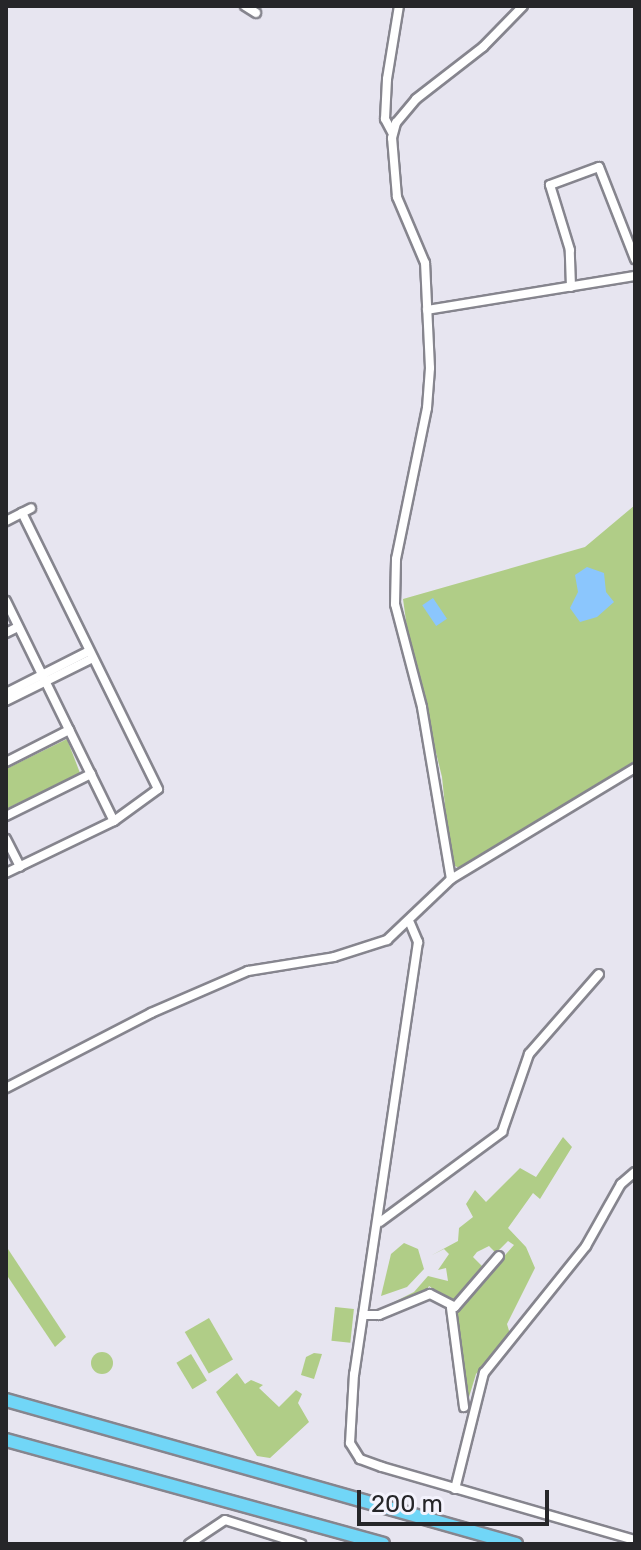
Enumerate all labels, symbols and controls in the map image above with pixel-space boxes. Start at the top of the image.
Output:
scale bar [361,1474,553,1524]
text: 200 m [371,1490,443,1518]

